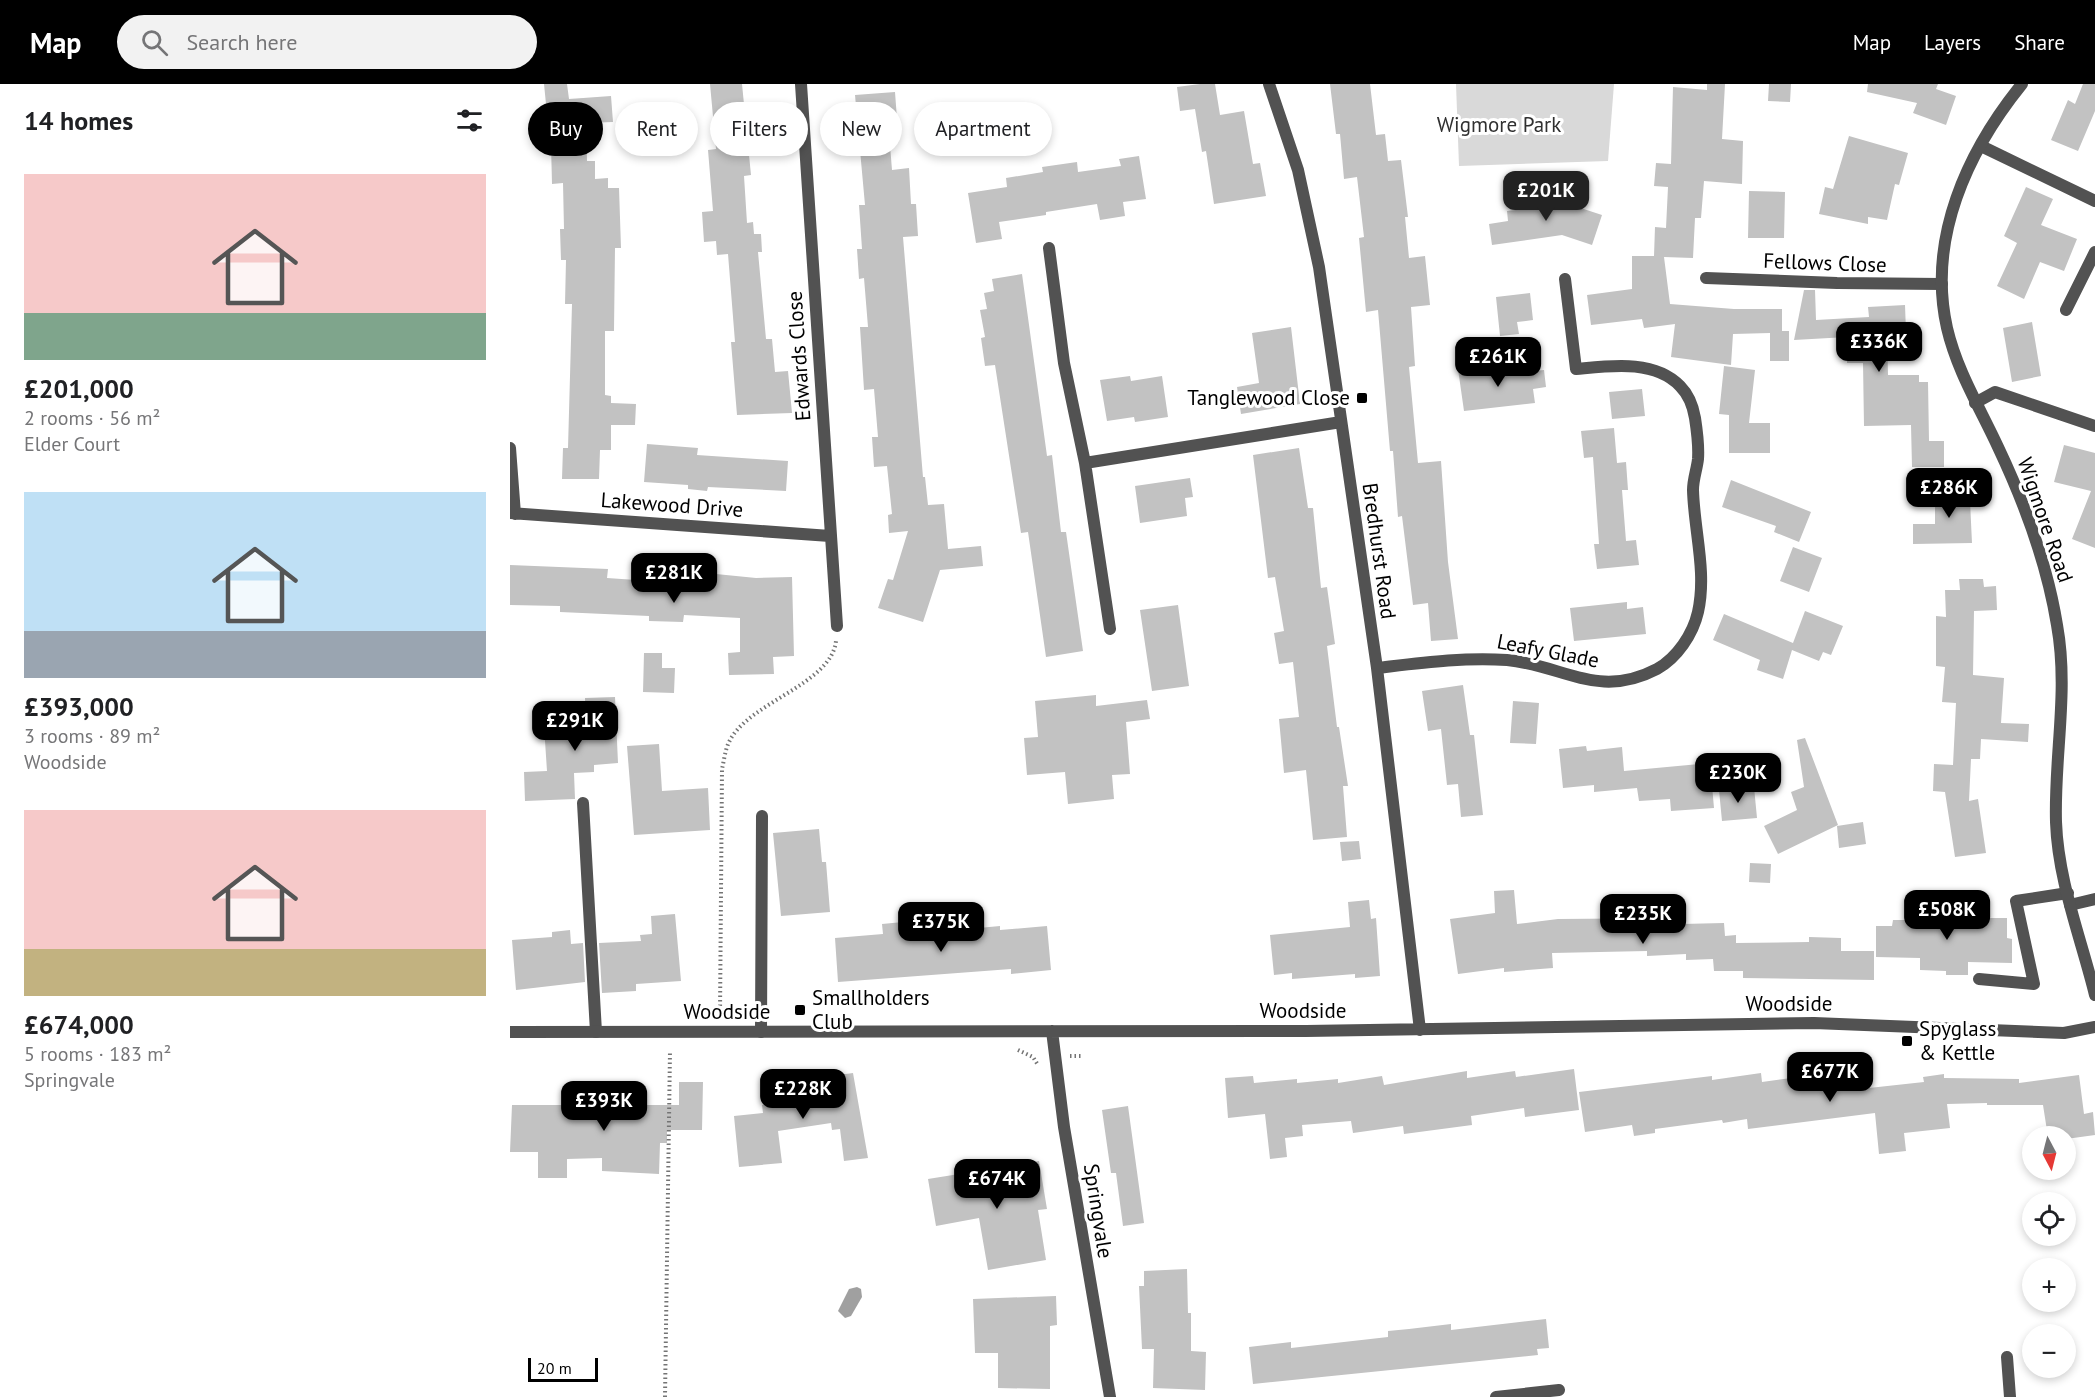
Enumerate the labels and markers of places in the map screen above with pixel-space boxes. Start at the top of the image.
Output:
pin: £201K [1504,171,1588,222]
pin: £336K [1837,322,1921,373]
pin: £261K [1456,337,1540,388]
place label: Tanglewood Close [1187,384,1350,411]
marker: Tanglewood Close [1355,391,1369,405]
pin: £286K [1907,468,1991,519]
pin: £281K [632,553,716,604]
pin: £291K [533,701,617,752]
pin: £230K [1696,753,1780,804]
pin: £508K [1905,890,1989,941]
pin: £235K [1601,894,1685,945]
pin: £375K [899,902,983,953]
place label: Smallholders Club [812,984,930,1035]
marker: Smallholders Club [793,1003,807,1017]
place label: Spyglass & Kettle [1919,1015,1996,1066]
marker: Spyglass & Kettle [1900,1034,1914,1048]
pin: £677K [1788,1052,1872,1103]
pin: £228K [761,1069,845,1120]
pin: £393K [562,1081,646,1132]
pin: £674K [955,1159,1039,1210]

